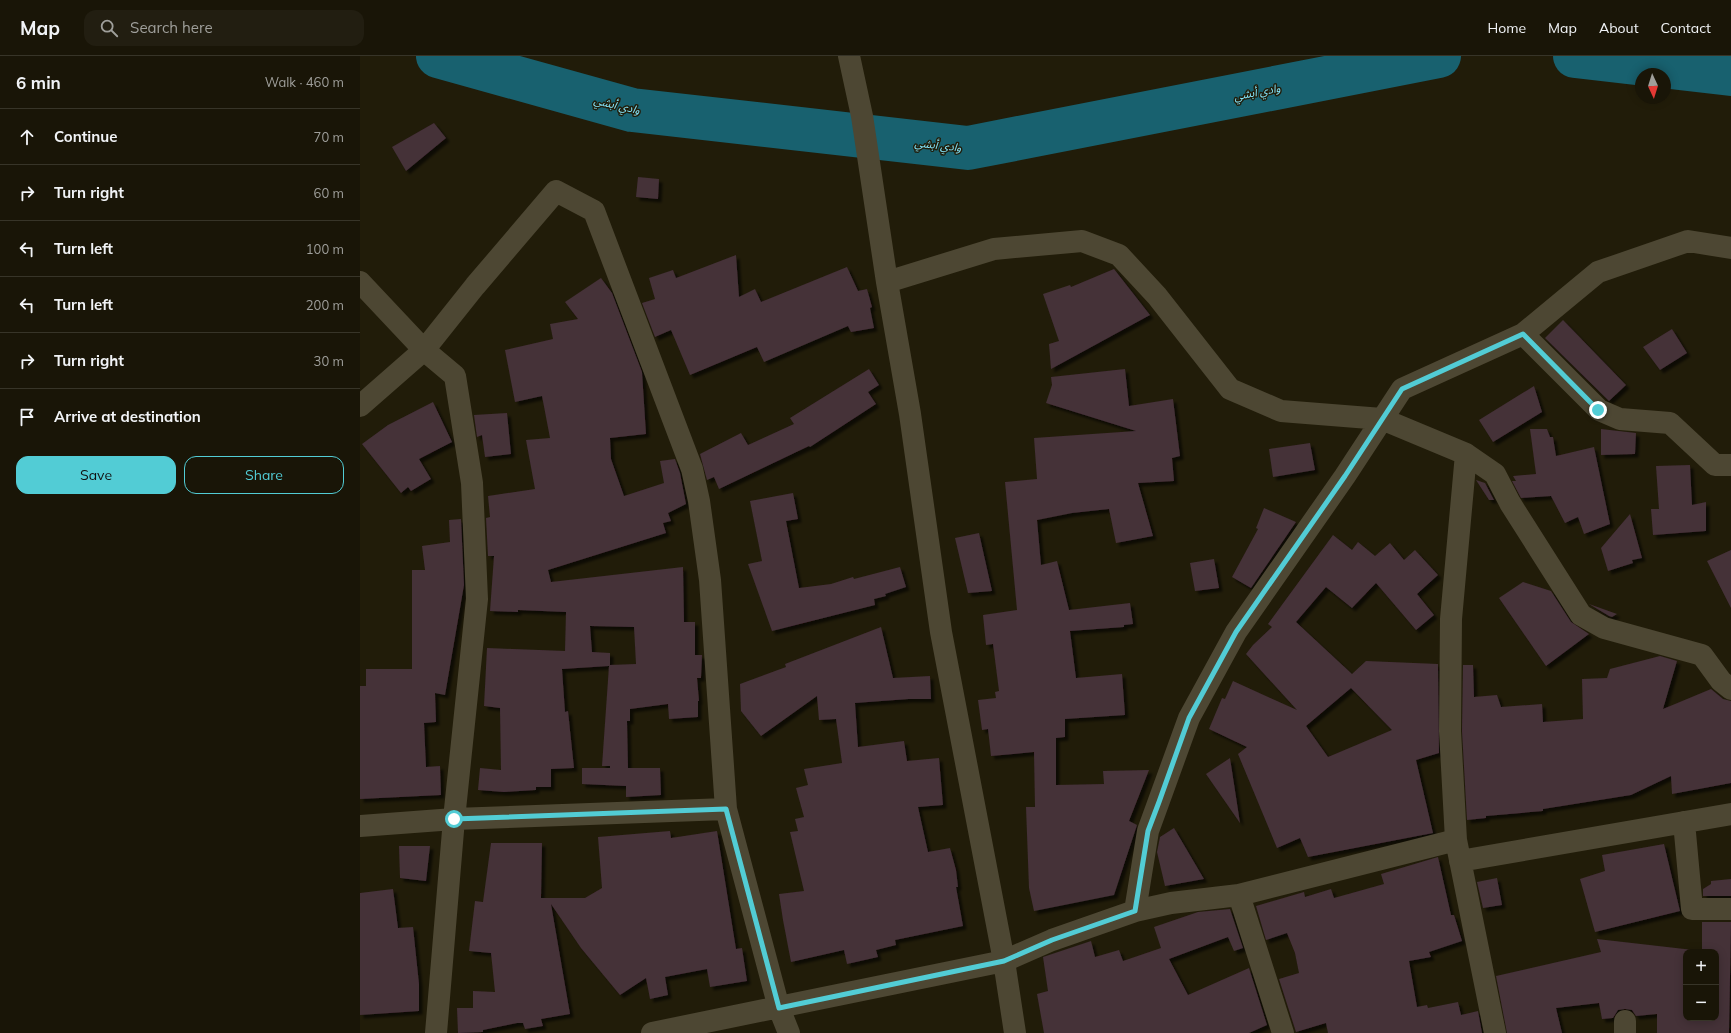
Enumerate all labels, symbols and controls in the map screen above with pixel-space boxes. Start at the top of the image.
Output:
search box [84,10,364,46]
text: Map [20,16,60,40]
icon: search [98,17,120,39]
text: Search here [130,18,213,37]
text: Home [1487,19,1526,37]
text: Map [1548,19,1577,37]
text: About [1599,19,1639,37]
text: Contact [1661,19,1711,37]
north arrow [1635,68,1671,104]
text: 6 min [16,72,61,93]
text: Walk · 460 m [265,74,344,90]
water label: وادي أبشي [1233,81,1282,106]
water label: وادي أبشي [592,93,642,120]
icon: ahead [16,126,38,148]
text: Continue [54,127,117,146]
text: 70 m [314,129,344,145]
water label: وادي أبشي [914,136,962,157]
icon: right [16,182,38,204]
text: Turn right [54,183,124,202]
text: 60 m [314,185,344,201]
icon: left [16,238,38,260]
text: Turn left [54,239,113,258]
text: 100 m [306,241,344,257]
icon: left [16,294,38,316]
text: Turn left [54,295,113,314]
text: 200 m [306,297,344,313]
icon: right [16,350,38,372]
text: Turn right [54,351,124,370]
text: 30 m [314,353,344,369]
route end [1589,401,1607,419]
icon: arrive [16,406,38,428]
text: Arrive at destination [54,407,201,426]
button: Save [16,456,176,494]
button: Share [184,456,344,494]
route start [445,810,463,828]
map controls [1683,949,1719,1021]
button: + [1683,949,1719,985]
button: − [1683,985,1719,1021]

